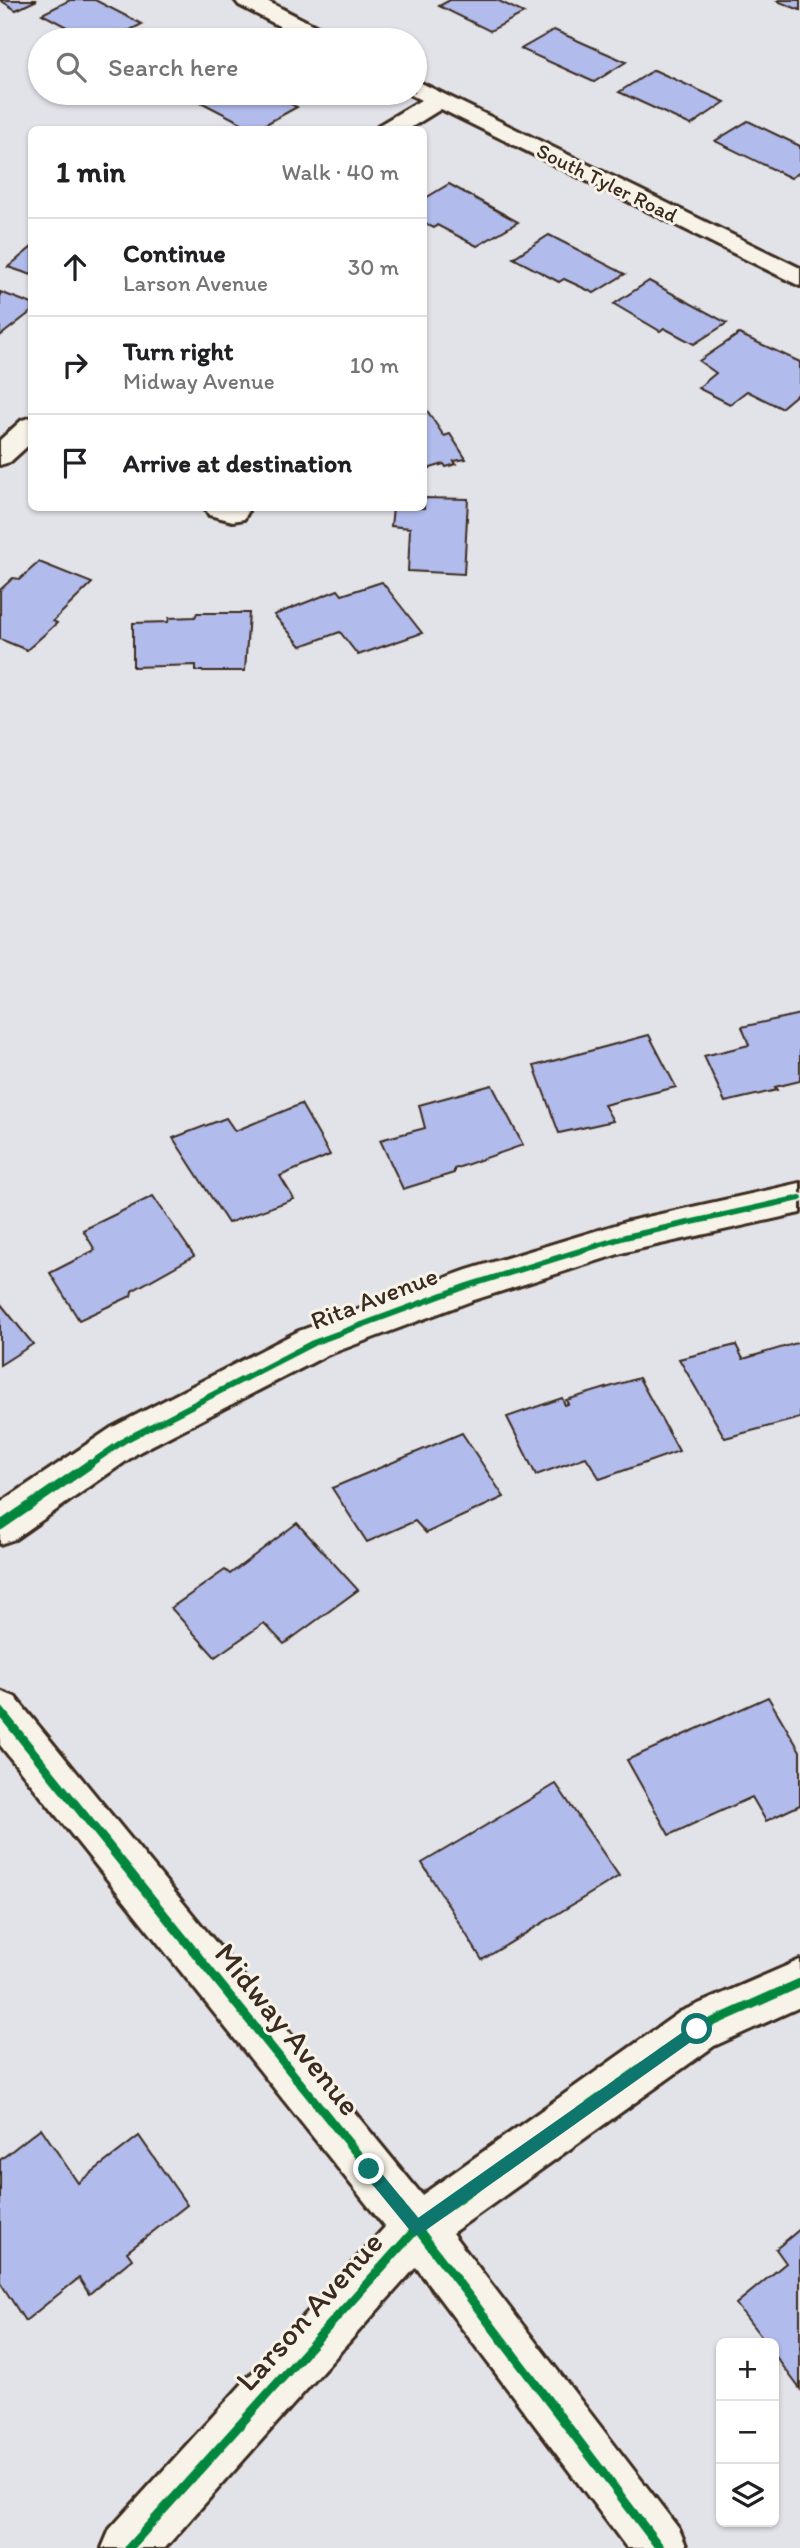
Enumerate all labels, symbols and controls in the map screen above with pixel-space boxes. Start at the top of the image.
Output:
search box [28,28,427,105]
icon: search [52,48,90,86]
text: Search here [108,51,238,83]
street label: South Tyler Road [533,138,682,228]
text: 1 min [56,153,126,190]
text: Walk · 40 m [282,158,399,186]
text: Continue [123,237,226,269]
icon: ahead [56,248,94,286]
text: 30 m [348,253,399,281]
text: Larson Avenue [123,269,268,297]
text: Turn right [123,335,234,367]
icon: right [56,346,94,384]
text: 10 m [350,351,399,379]
text: Midway Avenue [123,367,275,395]
icon: arrive [56,444,94,482]
text: Arrive at destination [123,447,352,479]
street label: Rita Avenue [306,1259,442,1337]
street label: Midway Avenue [207,1935,369,2123]
route start [681,2013,712,2044]
route end [353,2153,384,2184]
street label: Larson Avenue [227,2223,391,2399]
map controls [716,2338,779,2527]
button: + [716,2338,779,2401]
button: − [716,2401,779,2464]
button: layers [716,2464,779,2527]

